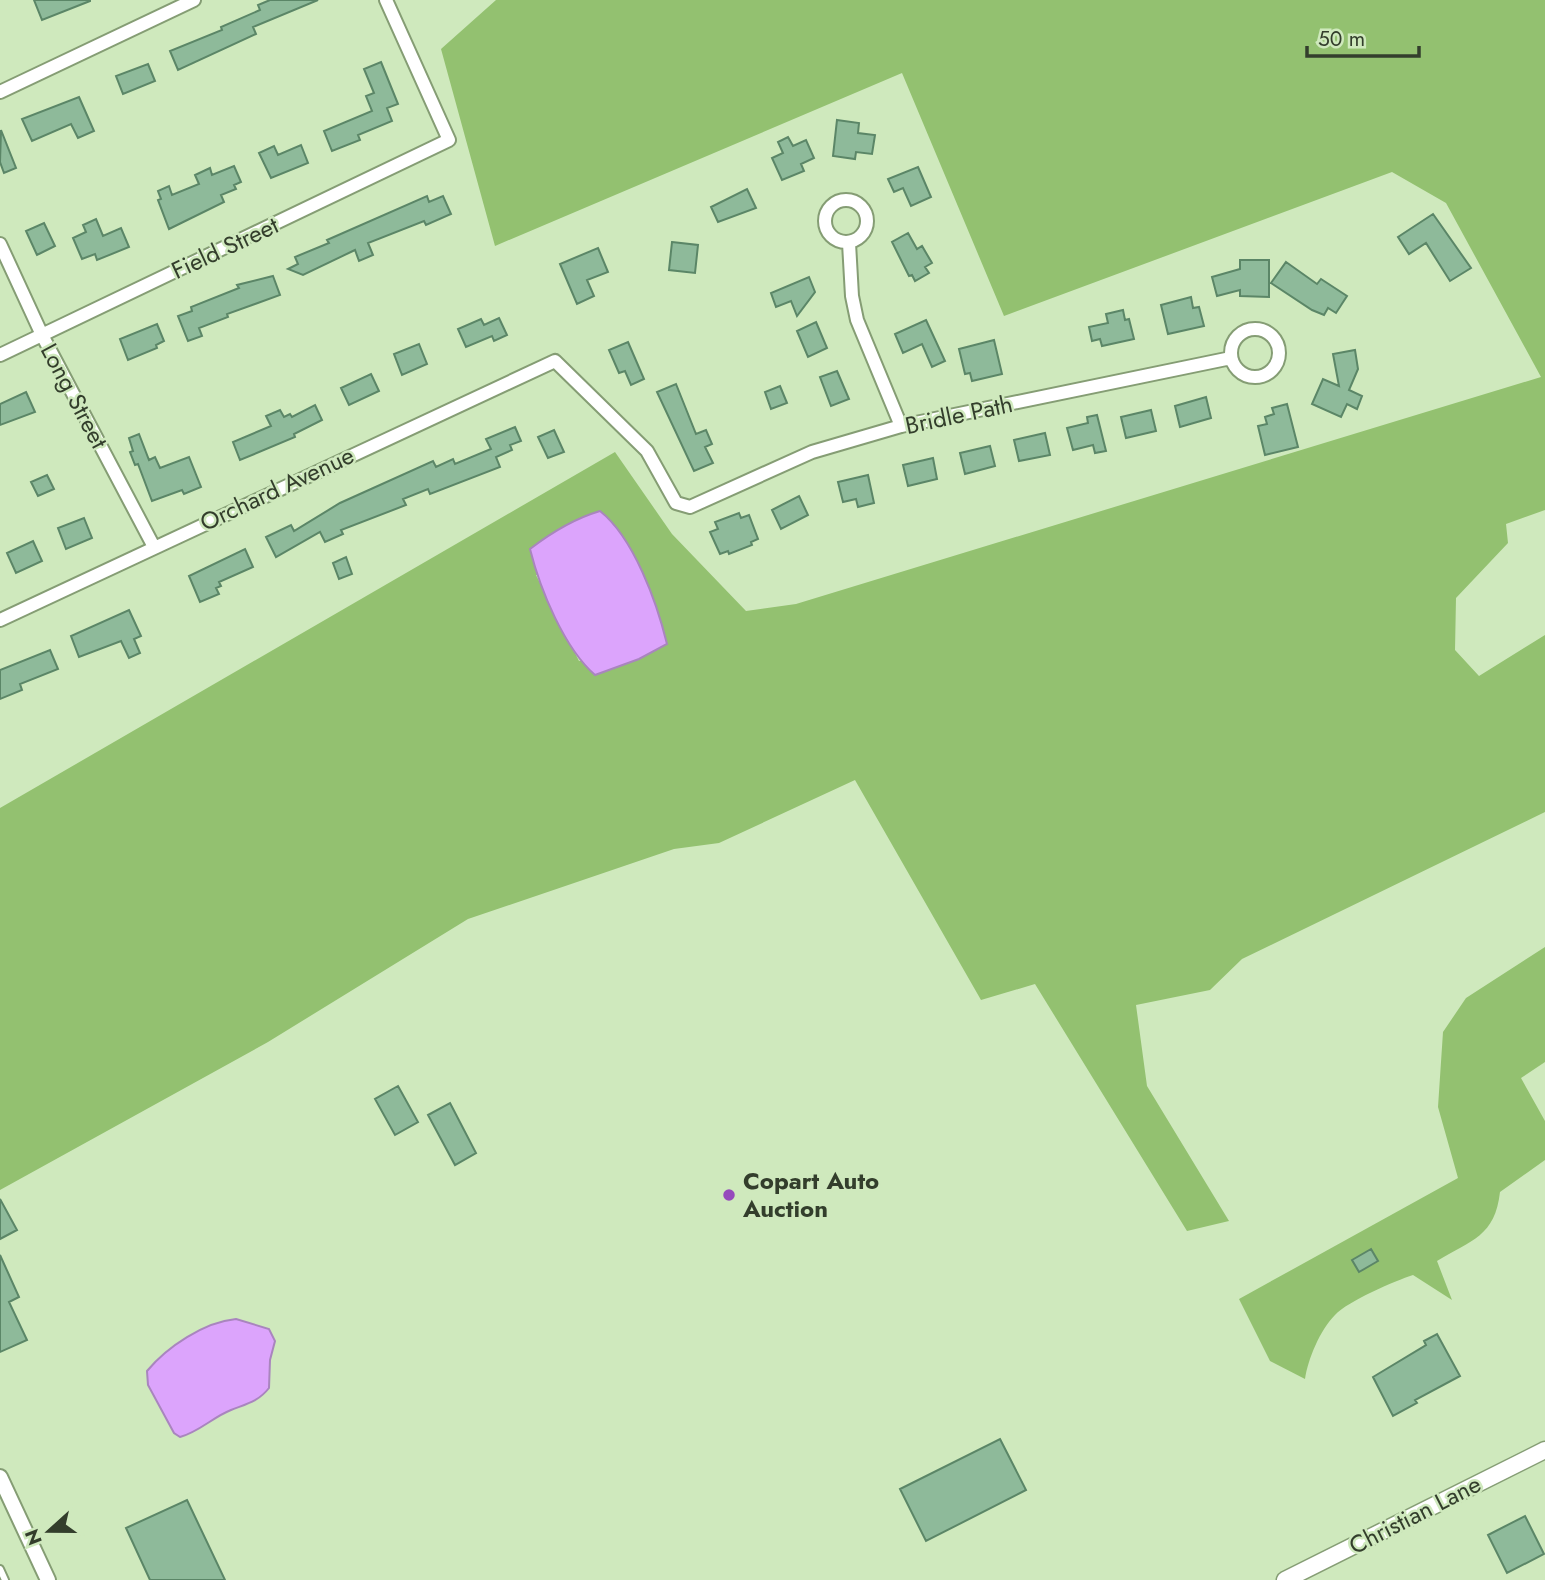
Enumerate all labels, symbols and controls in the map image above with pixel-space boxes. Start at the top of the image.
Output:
scale bar [1307,14,1419,58]
text: 50 m [1318,24,1365,54]
street label: Field Street [166,207,284,288]
street label: Long Street [32,337,117,455]
street label: Bridle Path [902,386,1016,443]
street label: Orchard Avenue [194,438,360,540]
place label: Copart Auto Auction [742,1163,879,1226]
marker: Copart Auto Auction [721,1187,737,1203]
street label: Christian Lane [1343,1466,1487,1563]
north arrow [14,1496,84,1566]
text: N [18,1525,49,1549]

